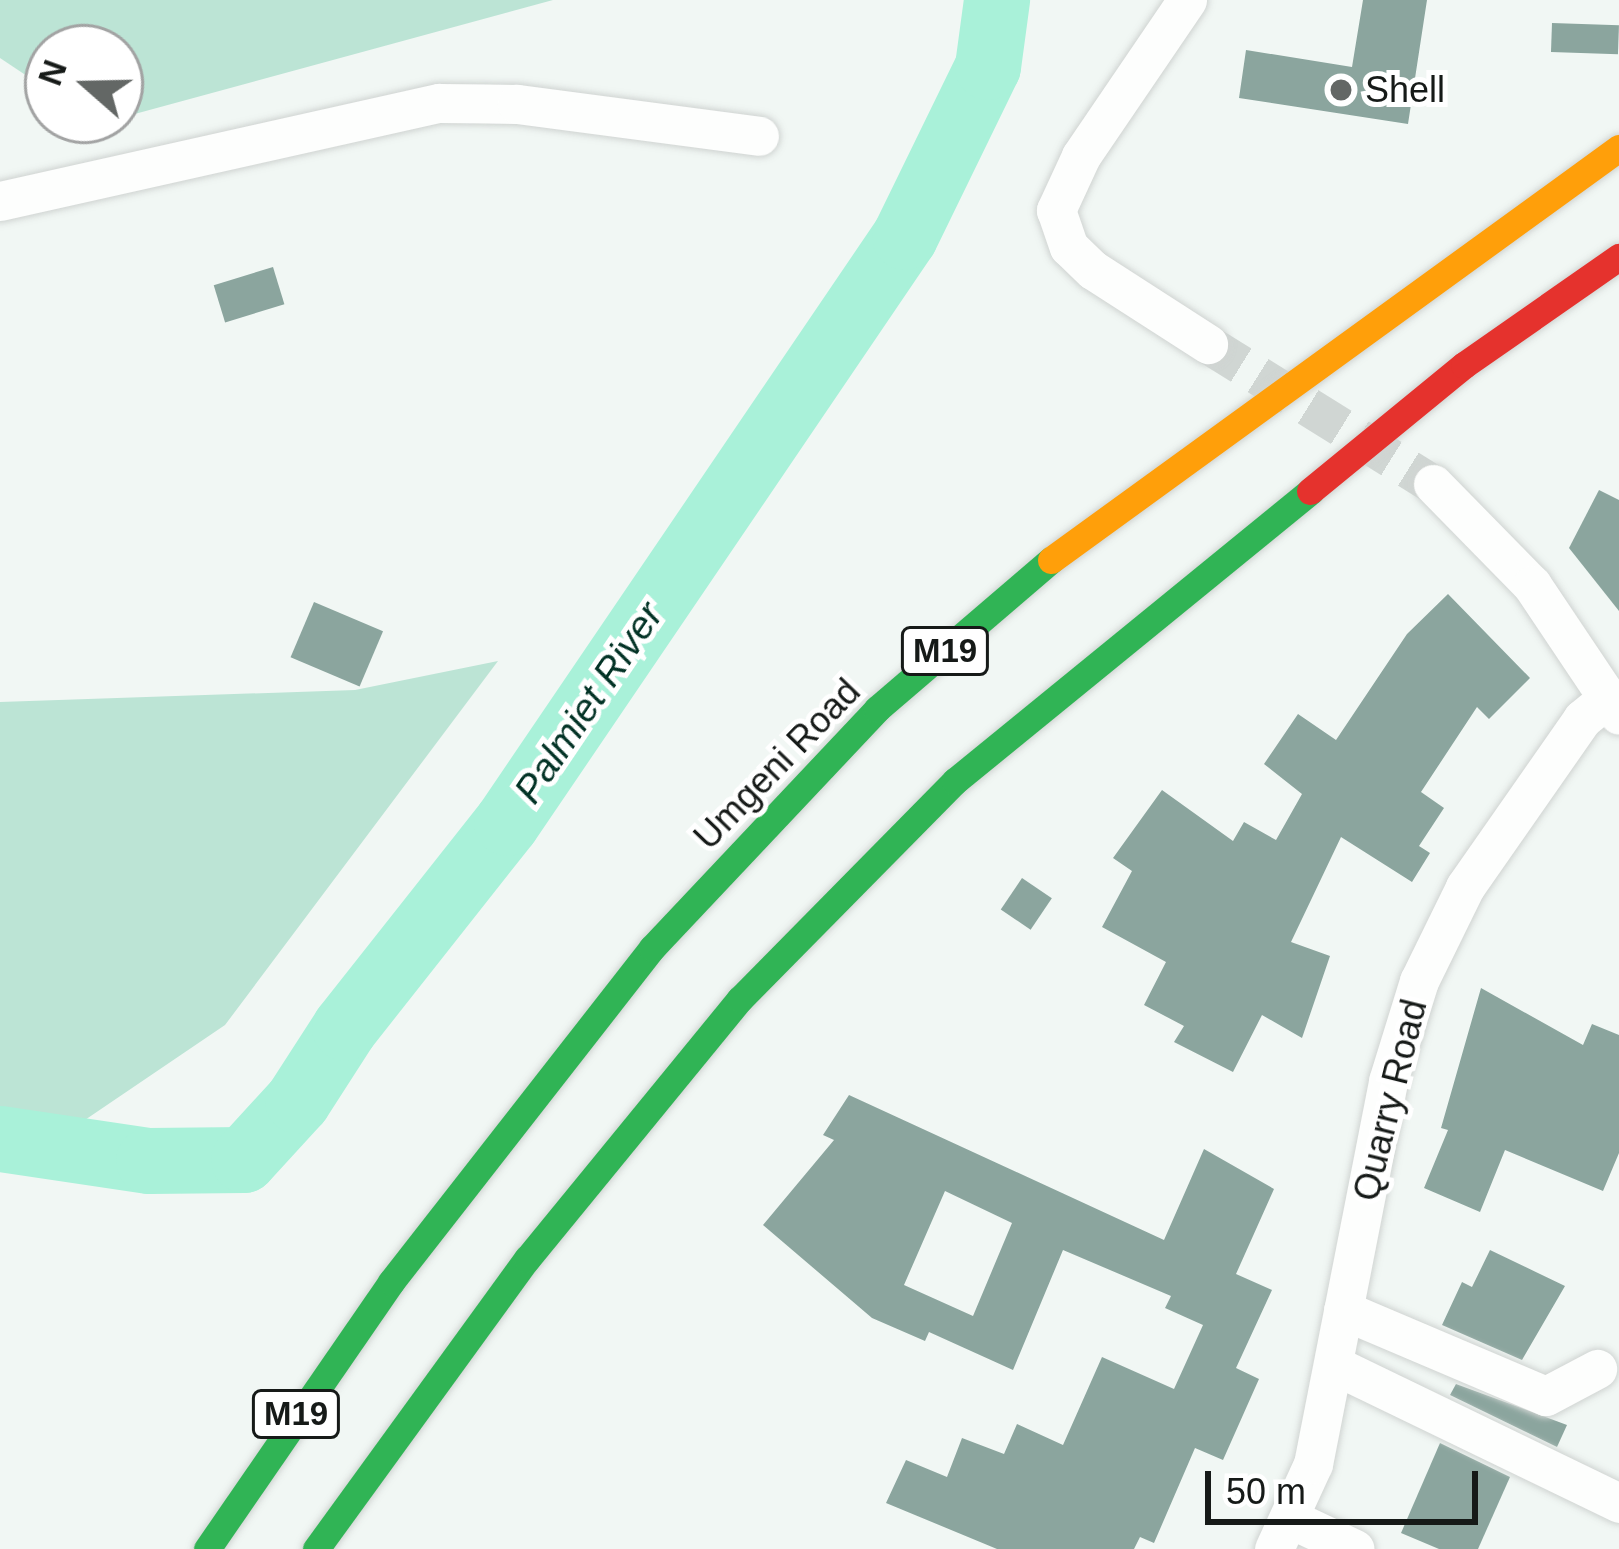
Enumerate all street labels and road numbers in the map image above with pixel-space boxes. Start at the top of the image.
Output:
road number: M19 [900,624,990,678]
street label: Umgeni Road [685,670,869,858]
street label: Quarry Road [1344,995,1436,1205]
road number: M19 [251,1387,341,1441]

